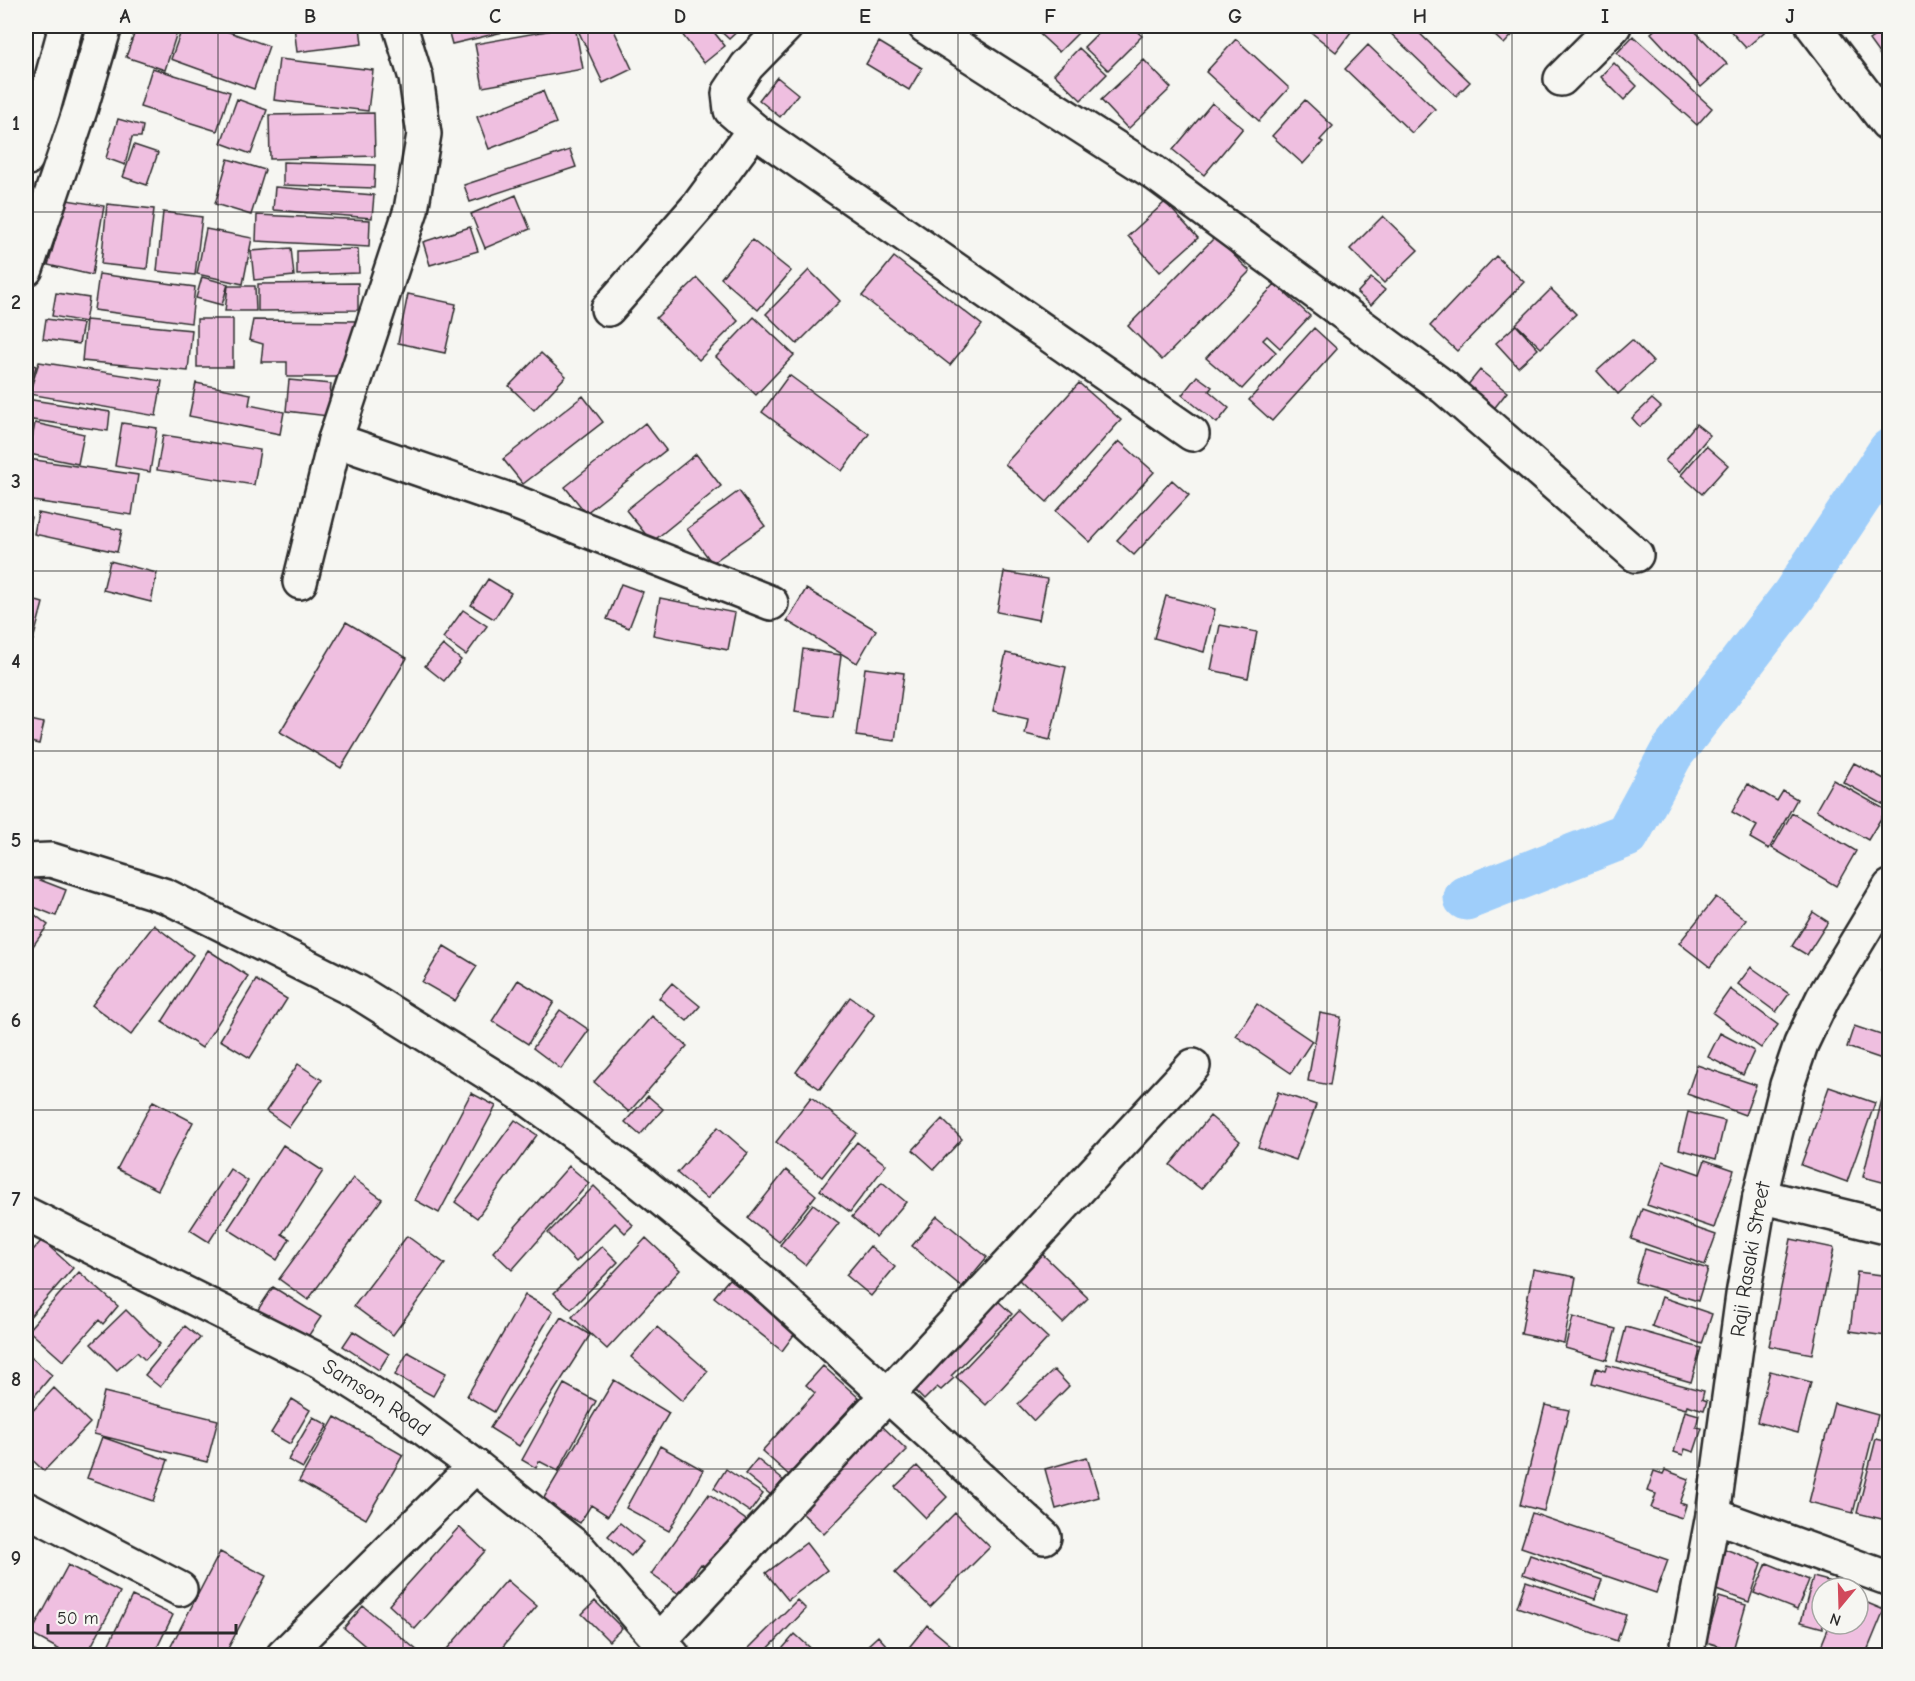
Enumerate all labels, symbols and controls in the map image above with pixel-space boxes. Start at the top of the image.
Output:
text: A [119,5,131,28]
text: B [304,5,316,28]
text: C [489,5,501,28]
text: D [674,5,686,28]
text: E [859,5,871,28]
text: F [1044,5,1056,28]
text: G [1228,5,1242,28]
text: H [1413,5,1427,28]
text: I [1601,5,1609,28]
text: J [1785,5,1795,28]
text: 1 [12,112,20,135]
text: 2 [11,291,21,314]
text: 3 [11,470,21,493]
text: 4 [11,650,21,673]
text: 5 [11,829,21,852]
text: 6 [11,1009,21,1032]
street label: Raji Rasaki Street [1725,1178,1775,1338]
text: 7 [12,1188,21,1211]
street label: Samson Road [318,1354,435,1441]
text: 8 [11,1368,21,1391]
text: 9 [11,1547,21,1570]
north arrow [1810,1576,1870,1636]
scale bar [48,1597,236,1635]
text: 50 m [57,1608,99,1629]
text: N [1828,1609,1843,1629]

